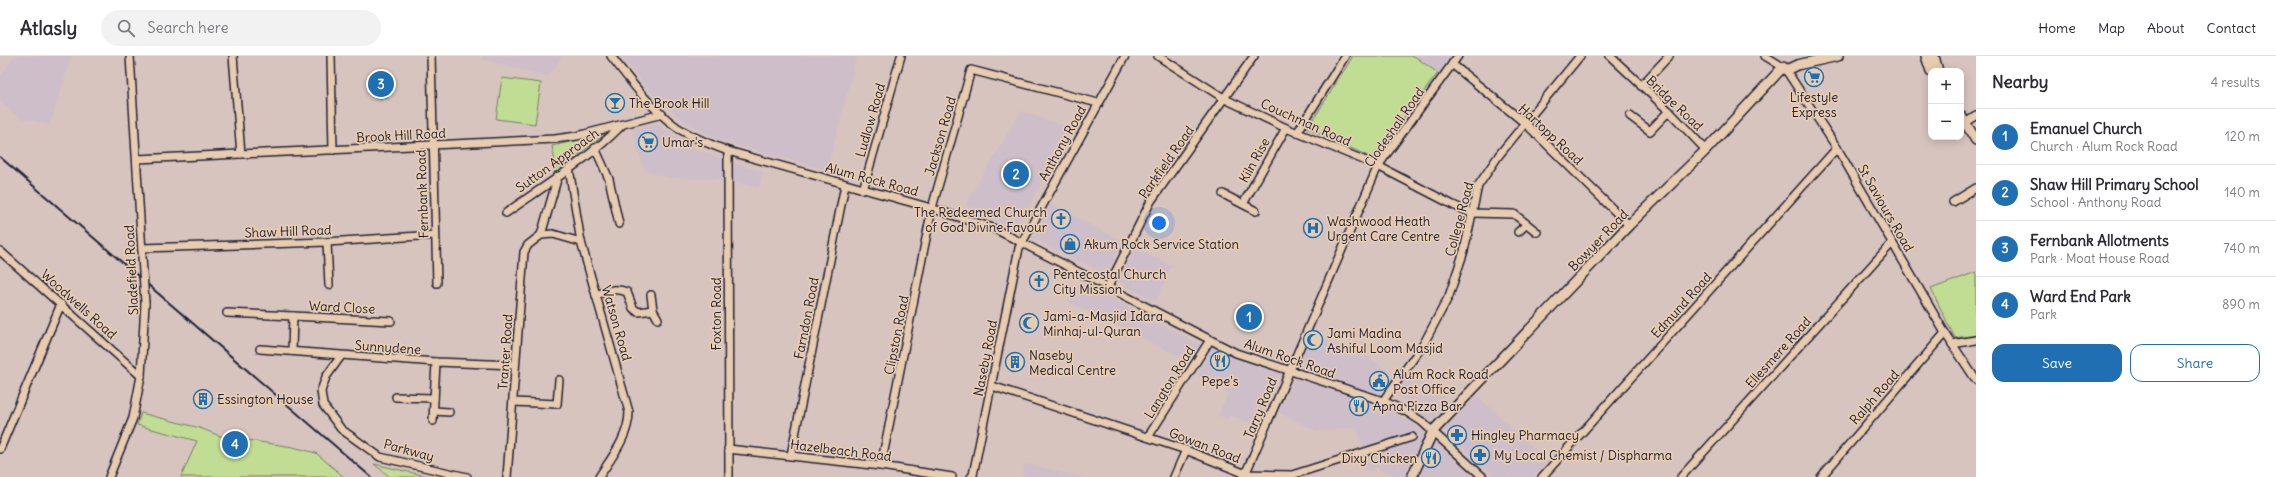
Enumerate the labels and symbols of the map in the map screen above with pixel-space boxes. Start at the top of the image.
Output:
supermarket icon: Lifestyle Express [1803,66,1825,88]
pin: 3 [368,69,394,99]
street label: Bridge Road [1643,72,1707,135]
street label: Ludlow Road [852,81,889,159]
street label: Clodeshall Road [1361,84,1428,171]
place label: Lifestyle Express [1790,89,1838,121]
bar icon: The Brook Hill [604,92,626,114]
street label: Jackson Road [921,94,960,178]
place label: The Brook Hill [629,95,710,112]
street label: Couchman Road [1258,95,1354,150]
street label: Hartopp Road [1515,100,1587,169]
street label: Anthony Road [1035,102,1090,184]
street label: Parkfield Road [1135,122,1198,202]
street label: Sutton Approach [512,124,603,196]
street label: Brook Hill Road [356,125,447,146]
supermarket icon: Umar's [637,131,659,153]
place label: Umar's [662,134,703,151]
street label: Kiln Rise [1235,135,1274,186]
street label: Fernbank Road [412,149,433,239]
street label: Alum Rock Road [823,159,921,200]
pin: 2 [1003,159,1029,189]
street label: St Saviours Road [1854,162,1918,255]
street label: College Road [1441,180,1478,258]
place label: The Redeemed Church of God Divine Favour [914,204,1048,236]
street label: Bowyer Road [1565,206,1632,275]
church icon: The Redeemed Church of God Divine Favour [1050,208,1072,230]
your location [1149,213,1169,233]
place label: Washwood Heath Urgent Care Centre [1327,213,1440,245]
hospital icon: Washwood Heath Urgent Care Centre [1302,217,1324,239]
street label: Shaw Hill Road [244,221,332,242]
street label: Sladefield Road [121,224,142,316]
shop icon: Akum Rock Service Station [1059,233,1081,255]
place label: Akum Rock Service Station [1084,236,1240,253]
street label: Woodwells Road [37,266,120,343]
place label: Pentecostal Church City Mission [1053,266,1167,298]
street label: Edmund Road [1647,269,1716,342]
church icon: Pentecostal Church City Mission [1028,270,1050,292]
street label: Farndon Road [790,275,823,360]
street label: Foxton Road [708,277,725,351]
street label: Watson Road [598,284,635,363]
street label: Clipston Road [880,294,913,376]
street label: Ward Close [308,297,376,318]
pin: 1 [1236,302,1262,332]
place label: Jami-a-Masjid Idara Minhaj-ul-Quran [1043,308,1163,340]
mosque icon: Jami-a-Masjid Idara Minhaj-ul-Quran [1018,312,1040,334]
street label: Tranter Road [494,313,517,391]
street label: Ellesmere Road [1742,313,1815,392]
street label: Naseby Road [970,318,1001,398]
place label: Jami Madina Ashiful Loom Masjid [1327,325,1443,357]
mosque icon: Jami Madina Ashiful Loom Masjid [1302,329,1324,351]
street label: Alum Rock Road [1242,335,1338,382]
street label: Sunnydene [354,337,422,358]
street label: Langton Road [1140,343,1199,422]
place label: Naseby Medical Centre [1029,347,1116,379]
restaurant icon: Pepe's [1209,350,1231,372]
building icon: Naseby Medical Centre [1004,351,1026,373]
place label: Alum Rock Road Post Office [1393,366,1489,398]
street label: Ralph Road [1846,366,1903,428]
public building icon: Alum Rock Road Post Office [1368,370,1390,392]
place label: Pepe's [1201,373,1239,390]
street label: Tarry Road [1240,375,1281,441]
building icon: Essington House [192,388,214,410]
place label: Essington House [217,391,314,408]
restaurant icon: Apna Pizza Bar [1348,395,1370,417]
place label: Apna Pizza Bar [1373,398,1462,415]
street label: Gowan Road [1167,424,1243,467]
pharmacy icon: Hingley Pharmacy [1446,424,1468,446]
place label: Hingley Pharmacy [1471,427,1579,444]
pin: 4 [222,429,248,459]
street label: Parkway [382,436,436,465]
street label: Hazelbeach Road [789,436,893,465]
pharmacy icon: My Local Chemist / Dispharma [1469,444,1491,466]
restaurant icon: Dixy Chicken [1420,447,1442,469]
place label: My Local Chemist / Dispharma [1494,447,1672,464]
place label: Dixy Chicken [1341,450,1417,467]

